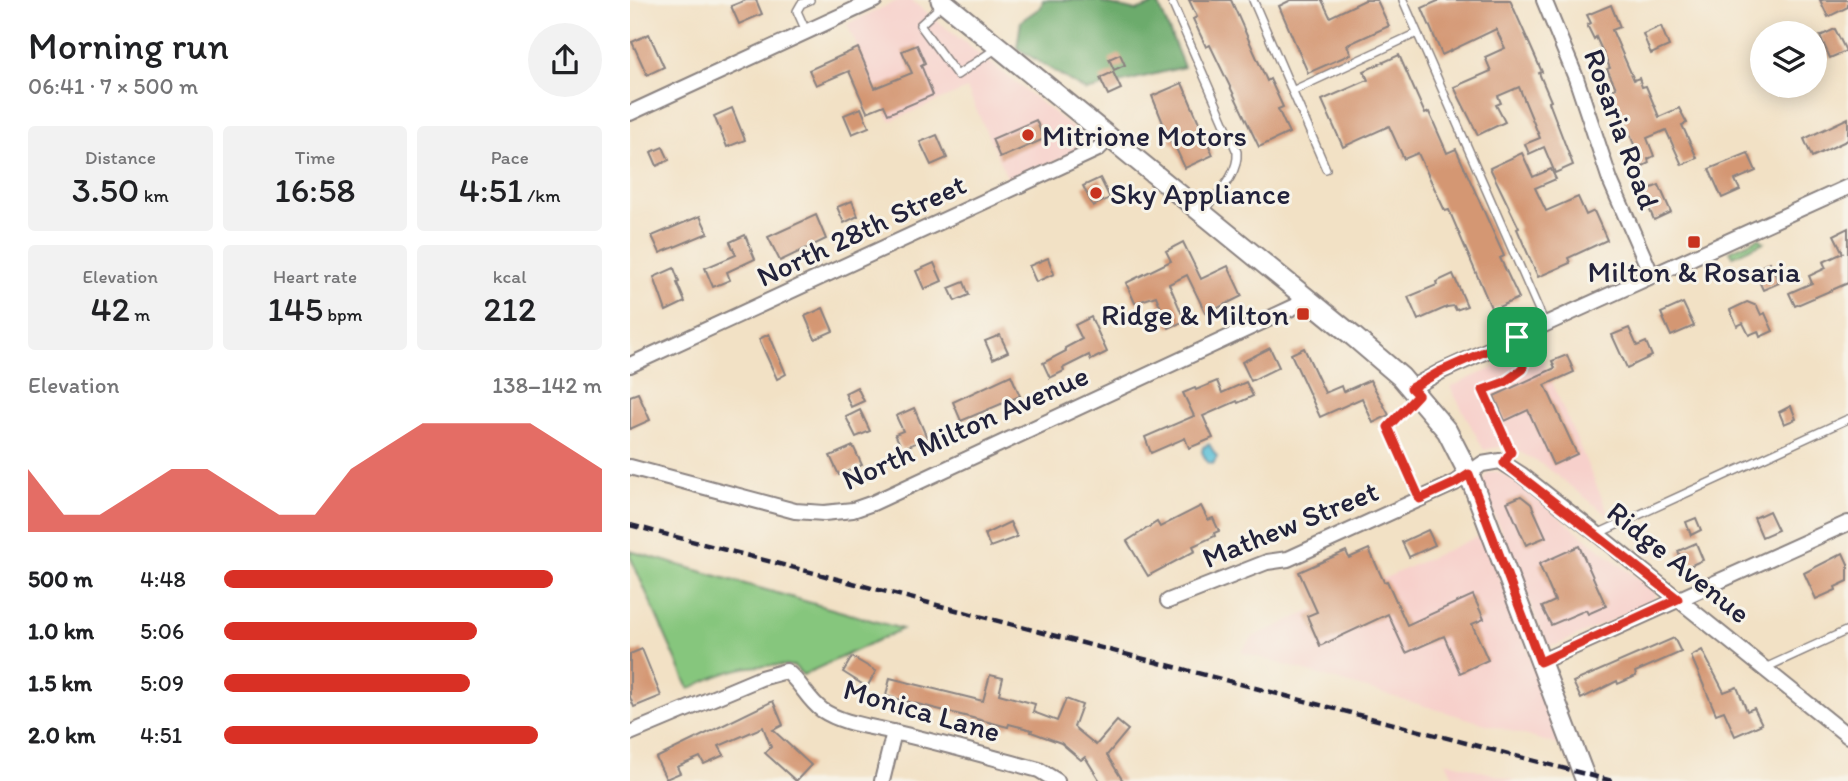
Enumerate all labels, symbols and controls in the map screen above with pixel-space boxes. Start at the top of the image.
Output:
map controls [1750,21,1827,98]
button: layers [1750,21,1827,98]
text: Morning run [28,23,229,69]
button: share [528,23,602,97]
street label: Rosaria Road [1576,44,1668,215]
text: 06:41 · 7 × 500 m [28,72,198,100]
place label: Mitrione Motors [1042,117,1247,154]
marker: Mitrione Motors [1020,127,1036,143]
text: Distance [85,146,156,169]
text: Time [295,146,335,169]
text: Pace [491,146,529,169]
street label: North 28th Street [750,165,972,295]
text: 3.50 [72,169,139,211]
text: 16:58 [275,169,355,211]
text: 4:51 [459,169,523,211]
place label: Sky Appliance [1110,175,1291,212]
text: km [139,184,169,207]
text: /km [523,184,560,207]
marker: Sky Appliance [1088,185,1104,201]
marker: Milton & Rosaria [1686,234,1702,250]
place label: Milton & Rosaria [1588,253,1801,290]
text: Elevation [83,265,158,288]
text: Heart rate [273,265,357,288]
text: kcal [493,265,527,288]
text: 42 [90,288,130,330]
text: 145 [267,288,323,330]
text: 212 [483,288,536,330]
place label: Ridge & Milton [1101,296,1289,333]
text: m [130,303,150,326]
text: bpm [323,303,363,326]
marker: Ridge & Milton [1295,306,1311,322]
pin [1487,307,1547,367]
icon: arrive [1498,318,1536,356]
street label: North Milton Avenue [836,356,1094,498]
text: Elevation [28,371,119,399]
text: 138–142 m [492,371,602,399]
street label: Mathew Street [1197,472,1383,576]
street label: Ridge Avenue [1600,493,1758,631]
text: 500 m [28,565,93,593]
text: 4:48 [140,565,186,593]
text: 1.0 km [28,617,94,645]
text: 5:06 [140,617,184,645]
text: 1.5 km [28,669,92,697]
text: 5:09 [140,669,184,697]
street label: Monica Lane [839,670,1005,750]
text: 2.0 km [28,721,96,749]
text: 4:51 [140,721,182,749]

